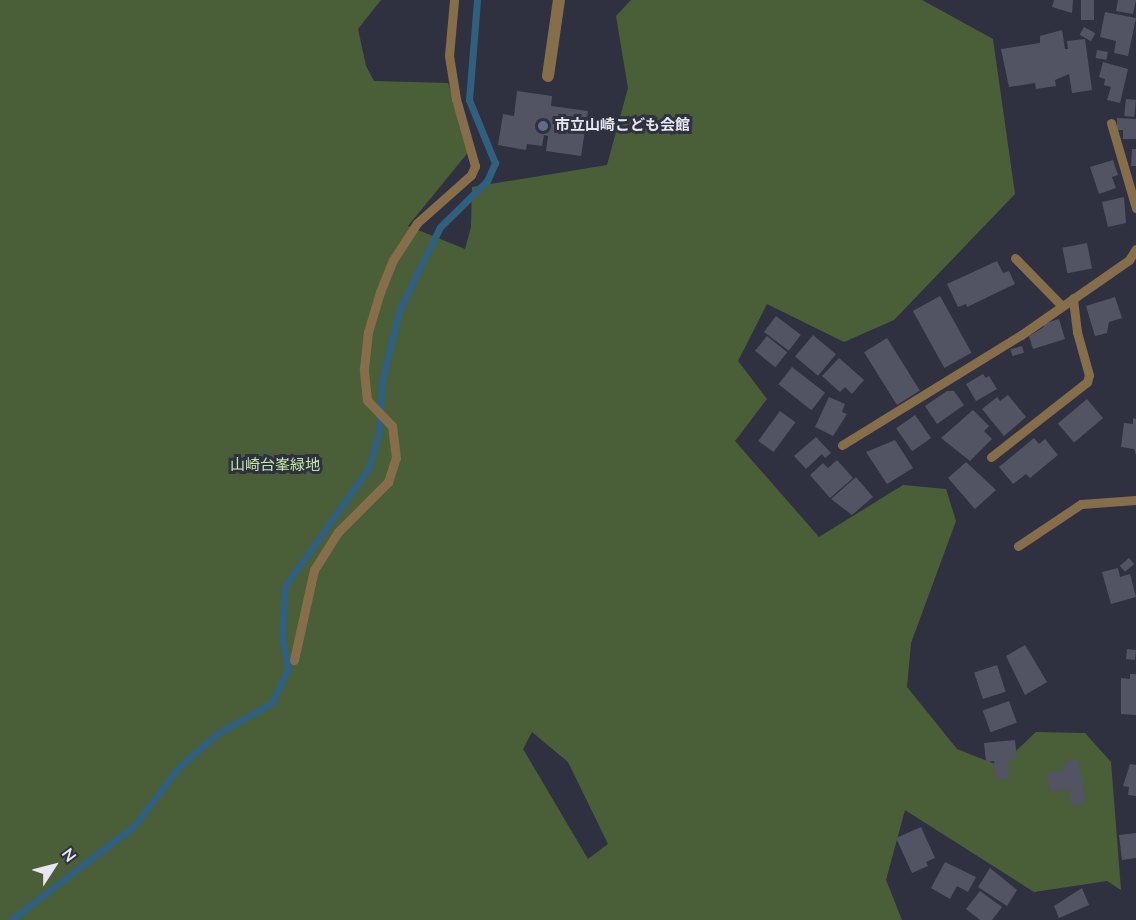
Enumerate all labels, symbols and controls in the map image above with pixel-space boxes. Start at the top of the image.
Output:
place label: 市立山崎こども会館 [555,117,690,135]
marker: 市立山崎こども会館 [536,119,550,133]
park label: 山崎台峯緑地 [230,457,320,475]
north arrow [24,836,84,896]
text: N [56,844,81,867]

